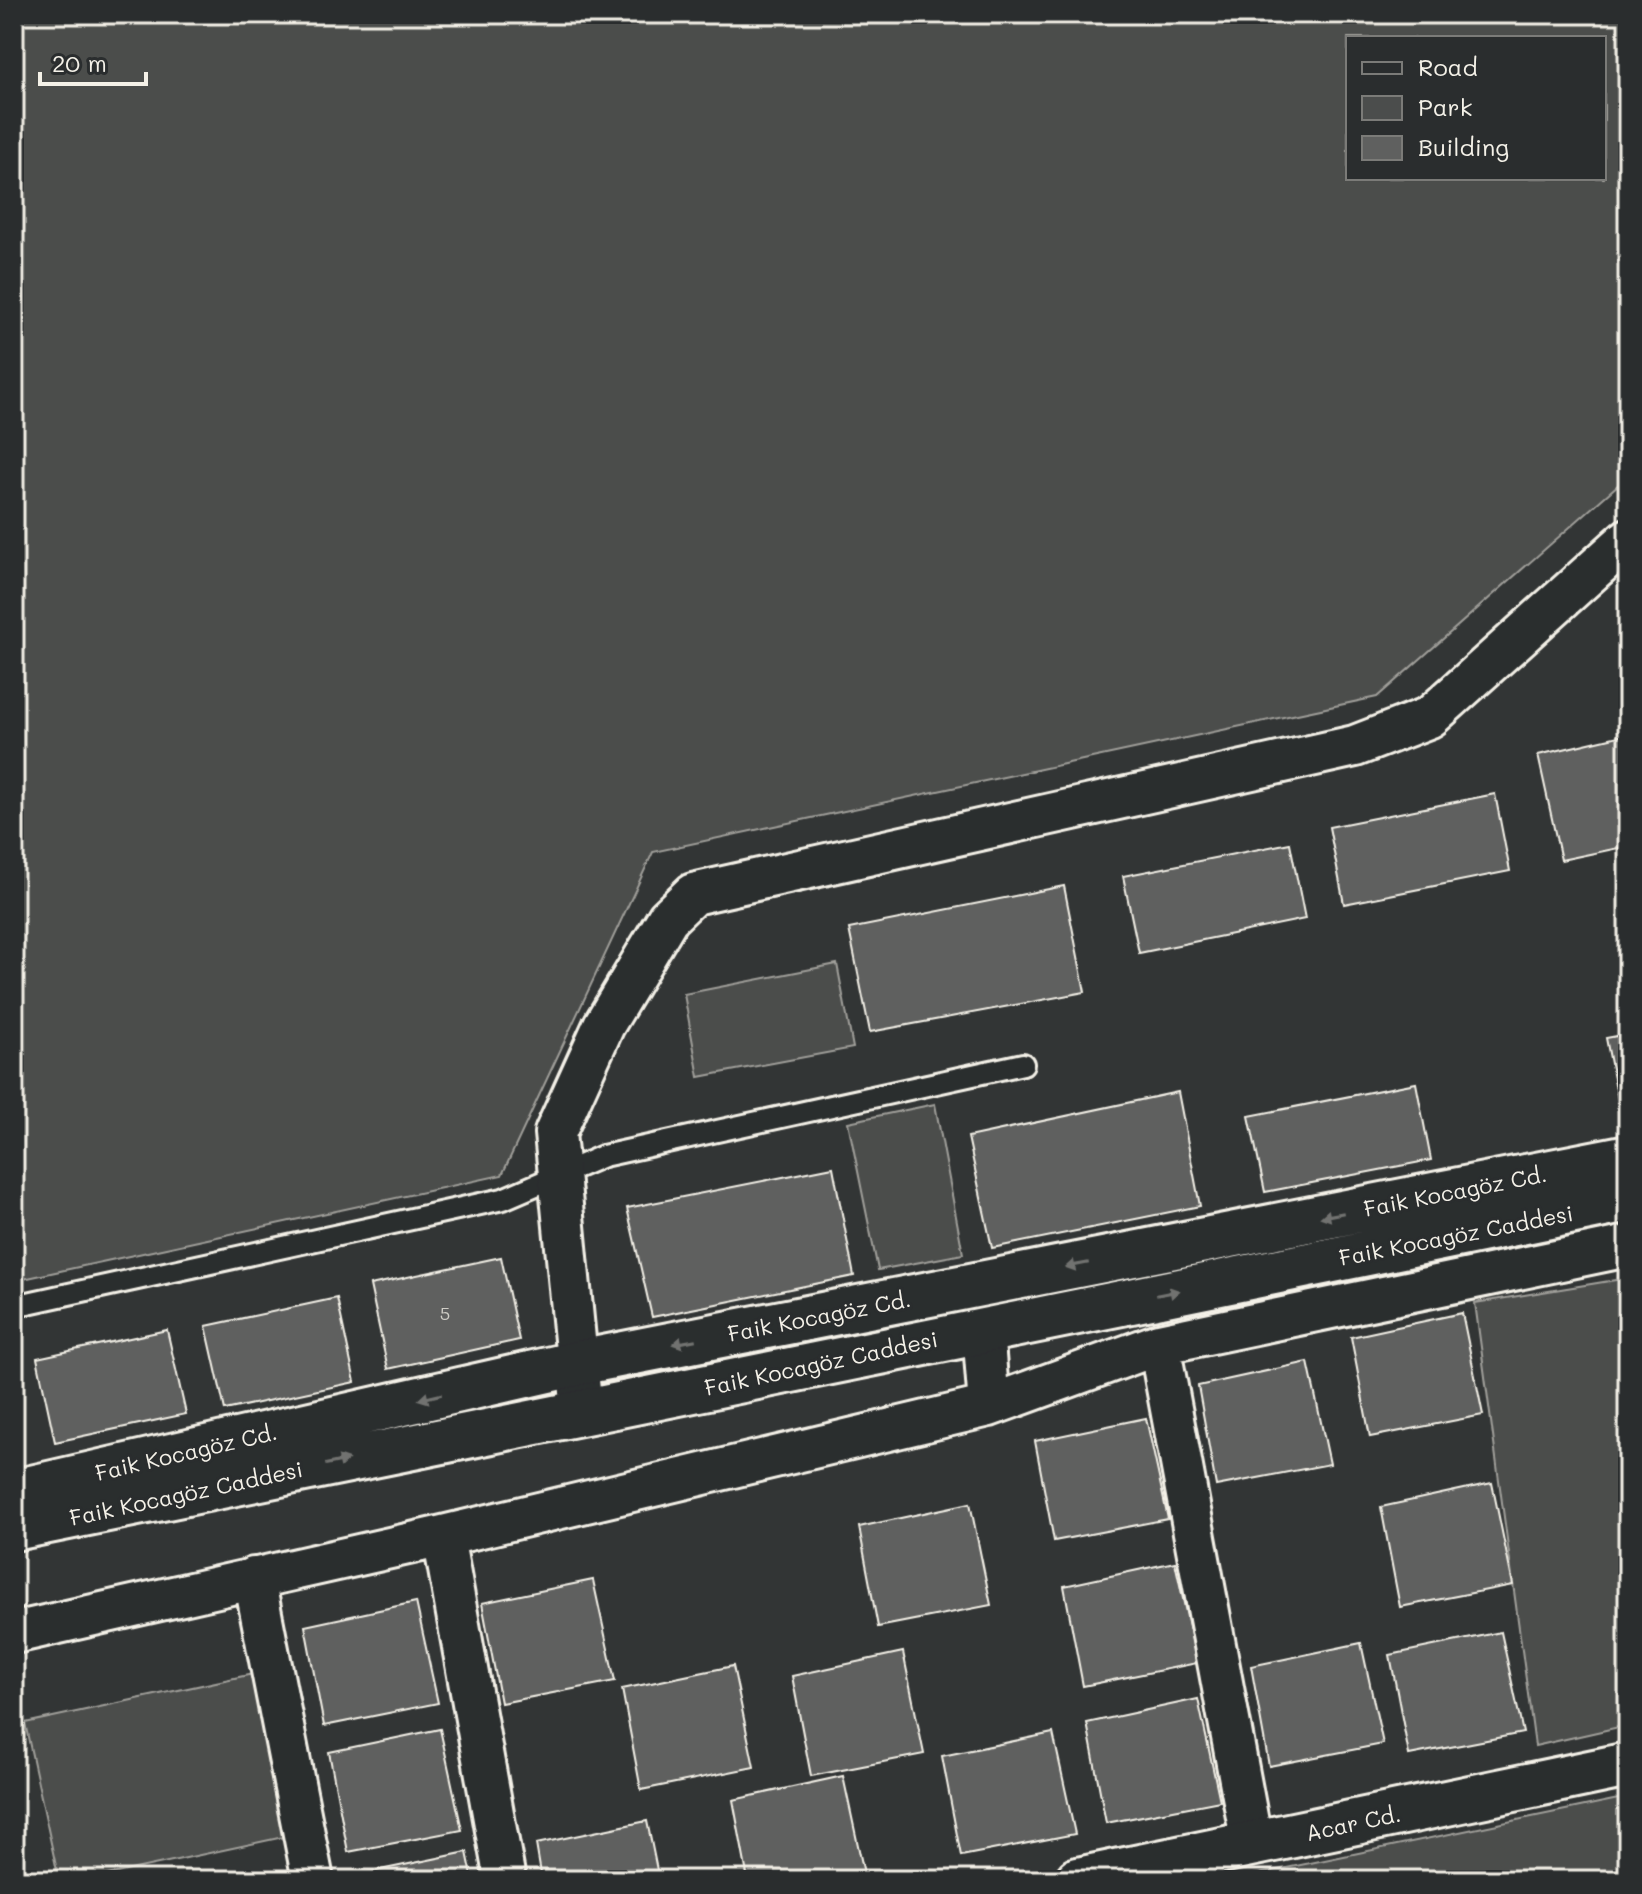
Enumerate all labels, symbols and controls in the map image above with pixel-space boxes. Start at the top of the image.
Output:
scale bar [40,36,146,86]
legend [1346,36,1606,180]
text: 20 m [52,47,107,78]
text: Road [1418,51,1478,82]
text: Park [1418,91,1472,122]
text: Building [1418,131,1509,162]
street label: Faik Kocagöz Cd. [1361,1159,1549,1223]
street label: Faik Kocagöz Caddesi [1336,1198,1576,1272]
one-way arrow [1319,1209,1344,1222]
one-way arrow [1064,1259,1089,1272]
street label: Faik Kocagöz Cd. [725,1284,913,1348]
one-way arrow [1156,1286,1181,1299]
house number: 5 [440,1301,450,1325]
street label: Faik Kocagöz Caddesi [702,1324,940,1402]
one-way arrow [671,1337,696,1349]
one-way arrow [417,1391,442,1404]
street label: Faik Kocagöz Cd. [92,1417,280,1487]
street label: Faik Kocagöz Caddesi [67,1454,305,1532]
one-way arrow [325,1455,350,1468]
street label: Acar Cd. [1303,1799,1403,1847]

